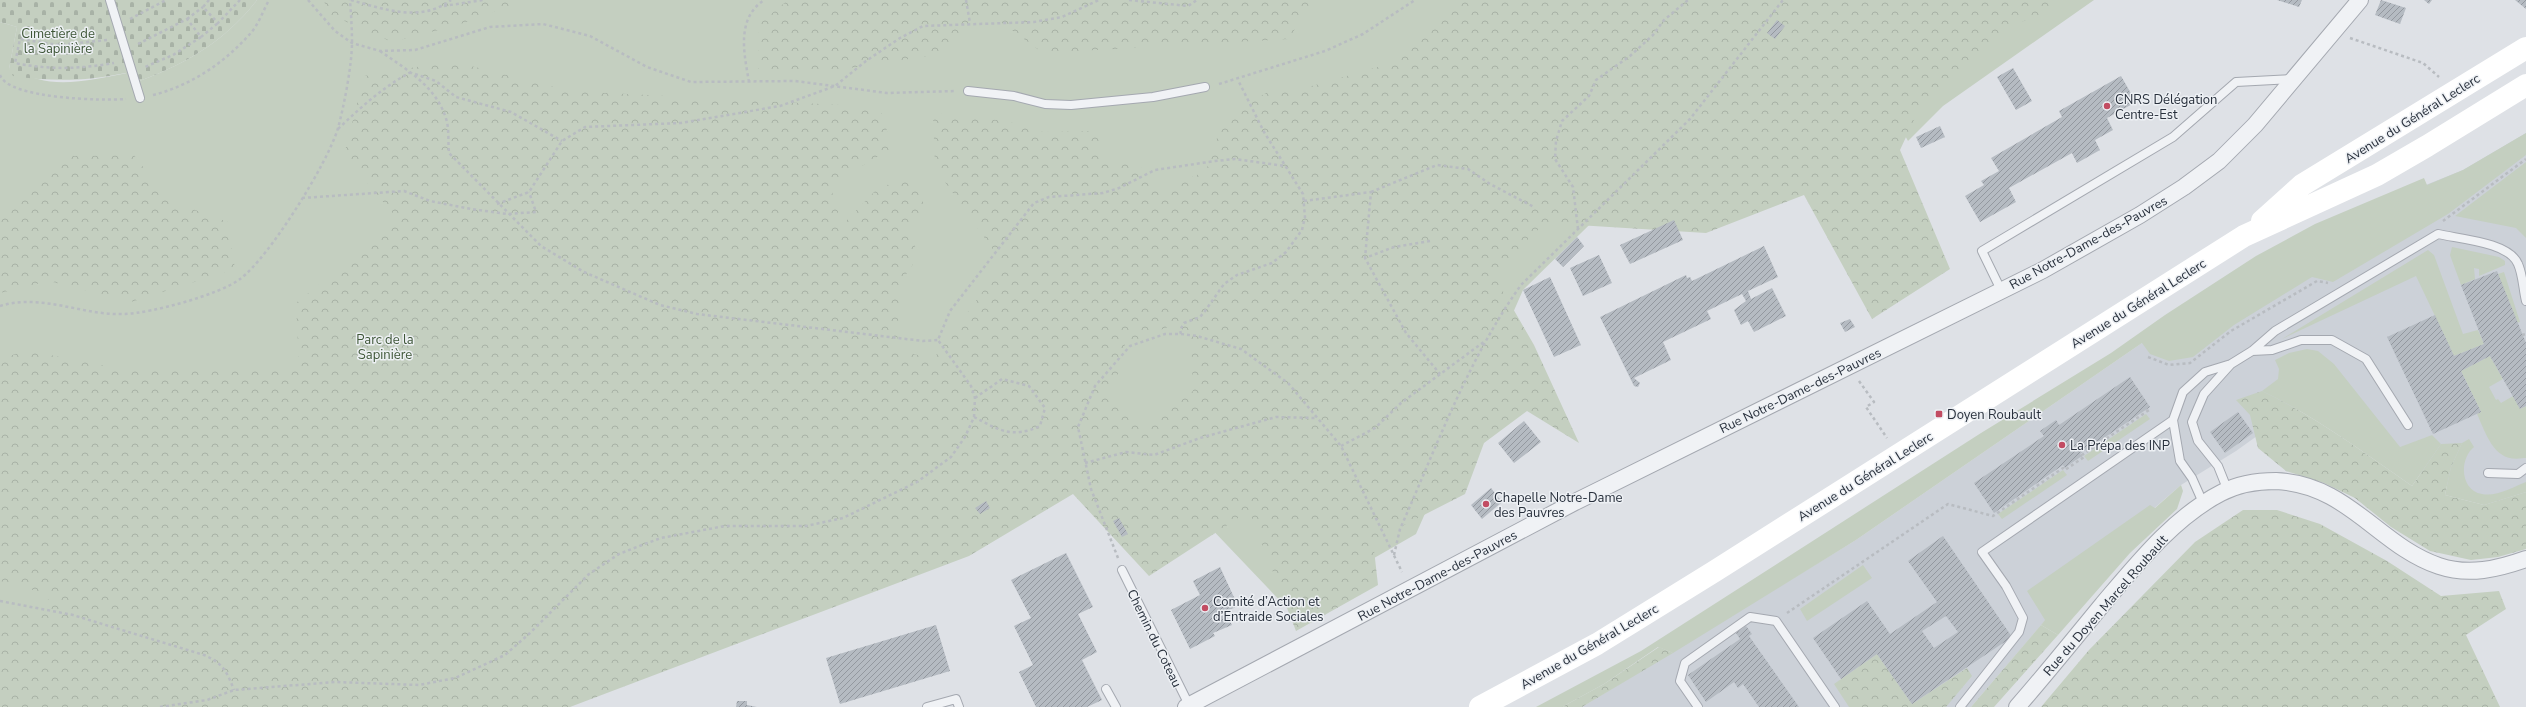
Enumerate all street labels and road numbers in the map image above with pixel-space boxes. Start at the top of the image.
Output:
street label: Avenue du Général Leclerc [2341,70,2484,168]
street label: Rue Notre-Dame-des-Pauvres [2006,192,2171,294]
street label: Avenue du Général Leclerc [2067,255,2210,353]
street label: Rue Notre-Dame-des-Pauvres [1717,344,1884,438]
street label: Avenue du Général Leclerc [1794,428,1937,526]
street label: Rue Notre-Dame-des-Pauvres [1355,526,1520,626]
street label: Rue du Doyen Marcel Roubault [2040,531,2172,680]
street label: Chemin du Coteau [1123,586,1186,691]
street label: Avenue du Général Leclerc [1517,600,1662,694]

